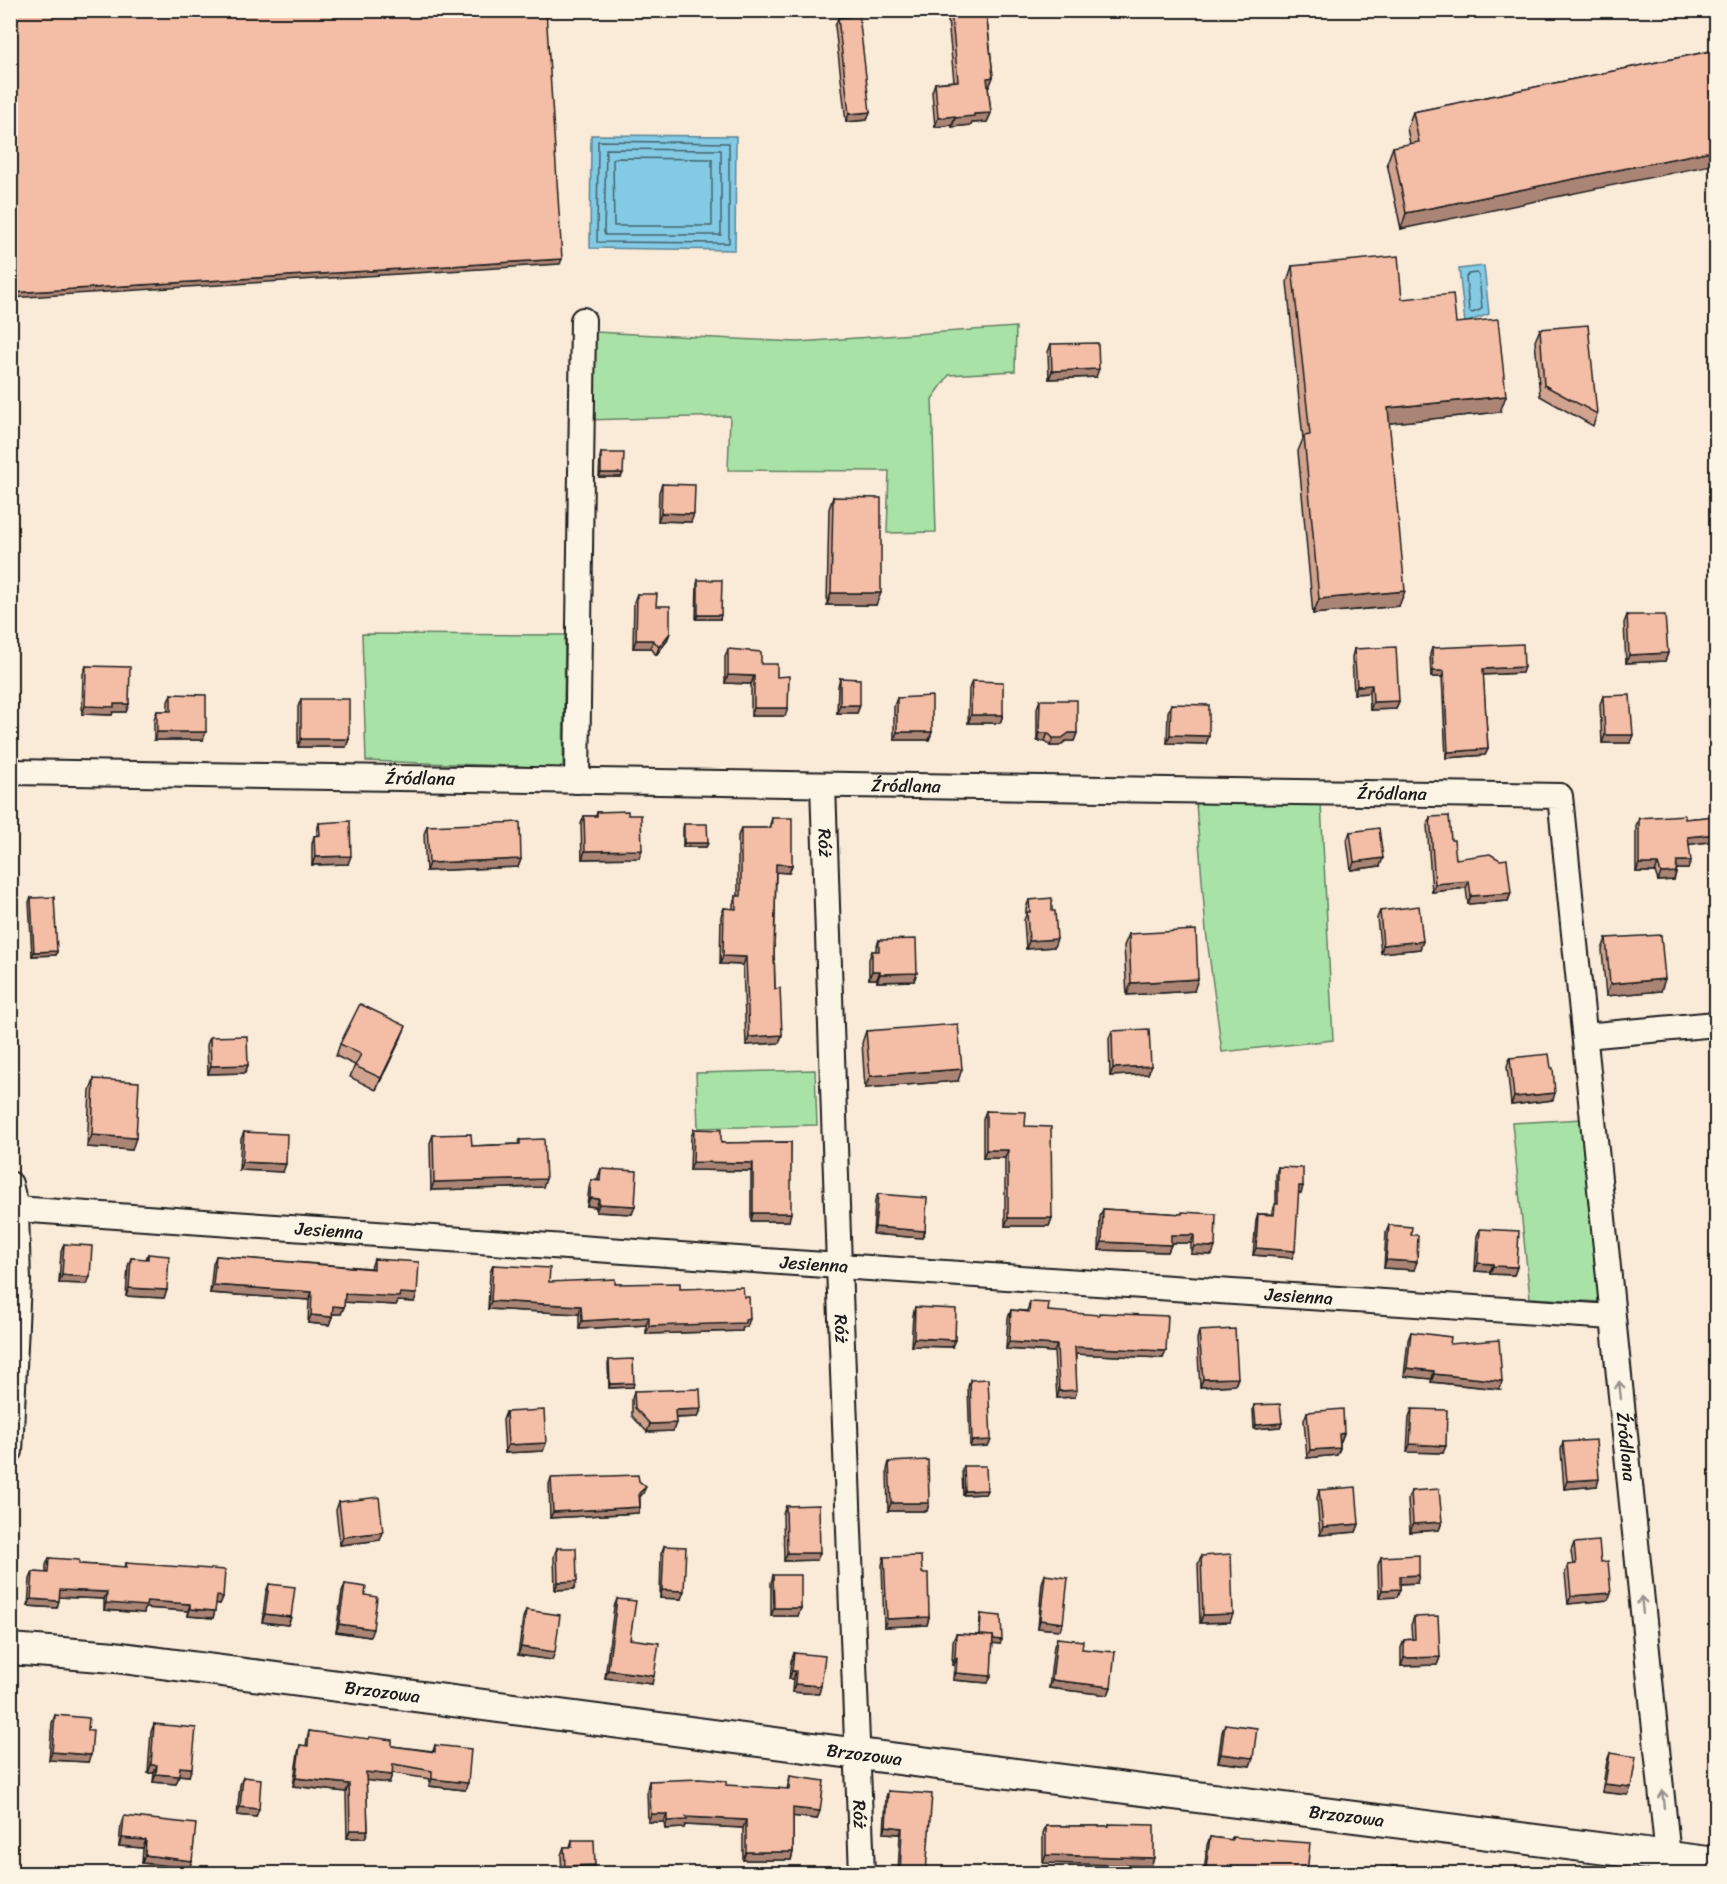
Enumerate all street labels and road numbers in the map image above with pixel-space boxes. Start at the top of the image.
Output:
street label: Źródlana [385,762,456,795]
street label: Źródlana [871,769,942,802]
street label: Źródlana [1357,777,1428,810]
street label: Róż [808,828,841,858]
street label: Jesienna [293,1212,364,1249]
street label: Jesienna [778,1246,849,1283]
street label: Jesienna [1263,1278,1334,1315]
street label: Róż [825,1314,858,1344]
street label: Źródlana [1607,1410,1646,1484]
street label: Brzozowa [343,1671,422,1713]
street label: Brzozowa [825,1734,904,1775]
street label: Brzozowa [1307,1795,1386,1837]
street label: Róż [843,1799,876,1830]

